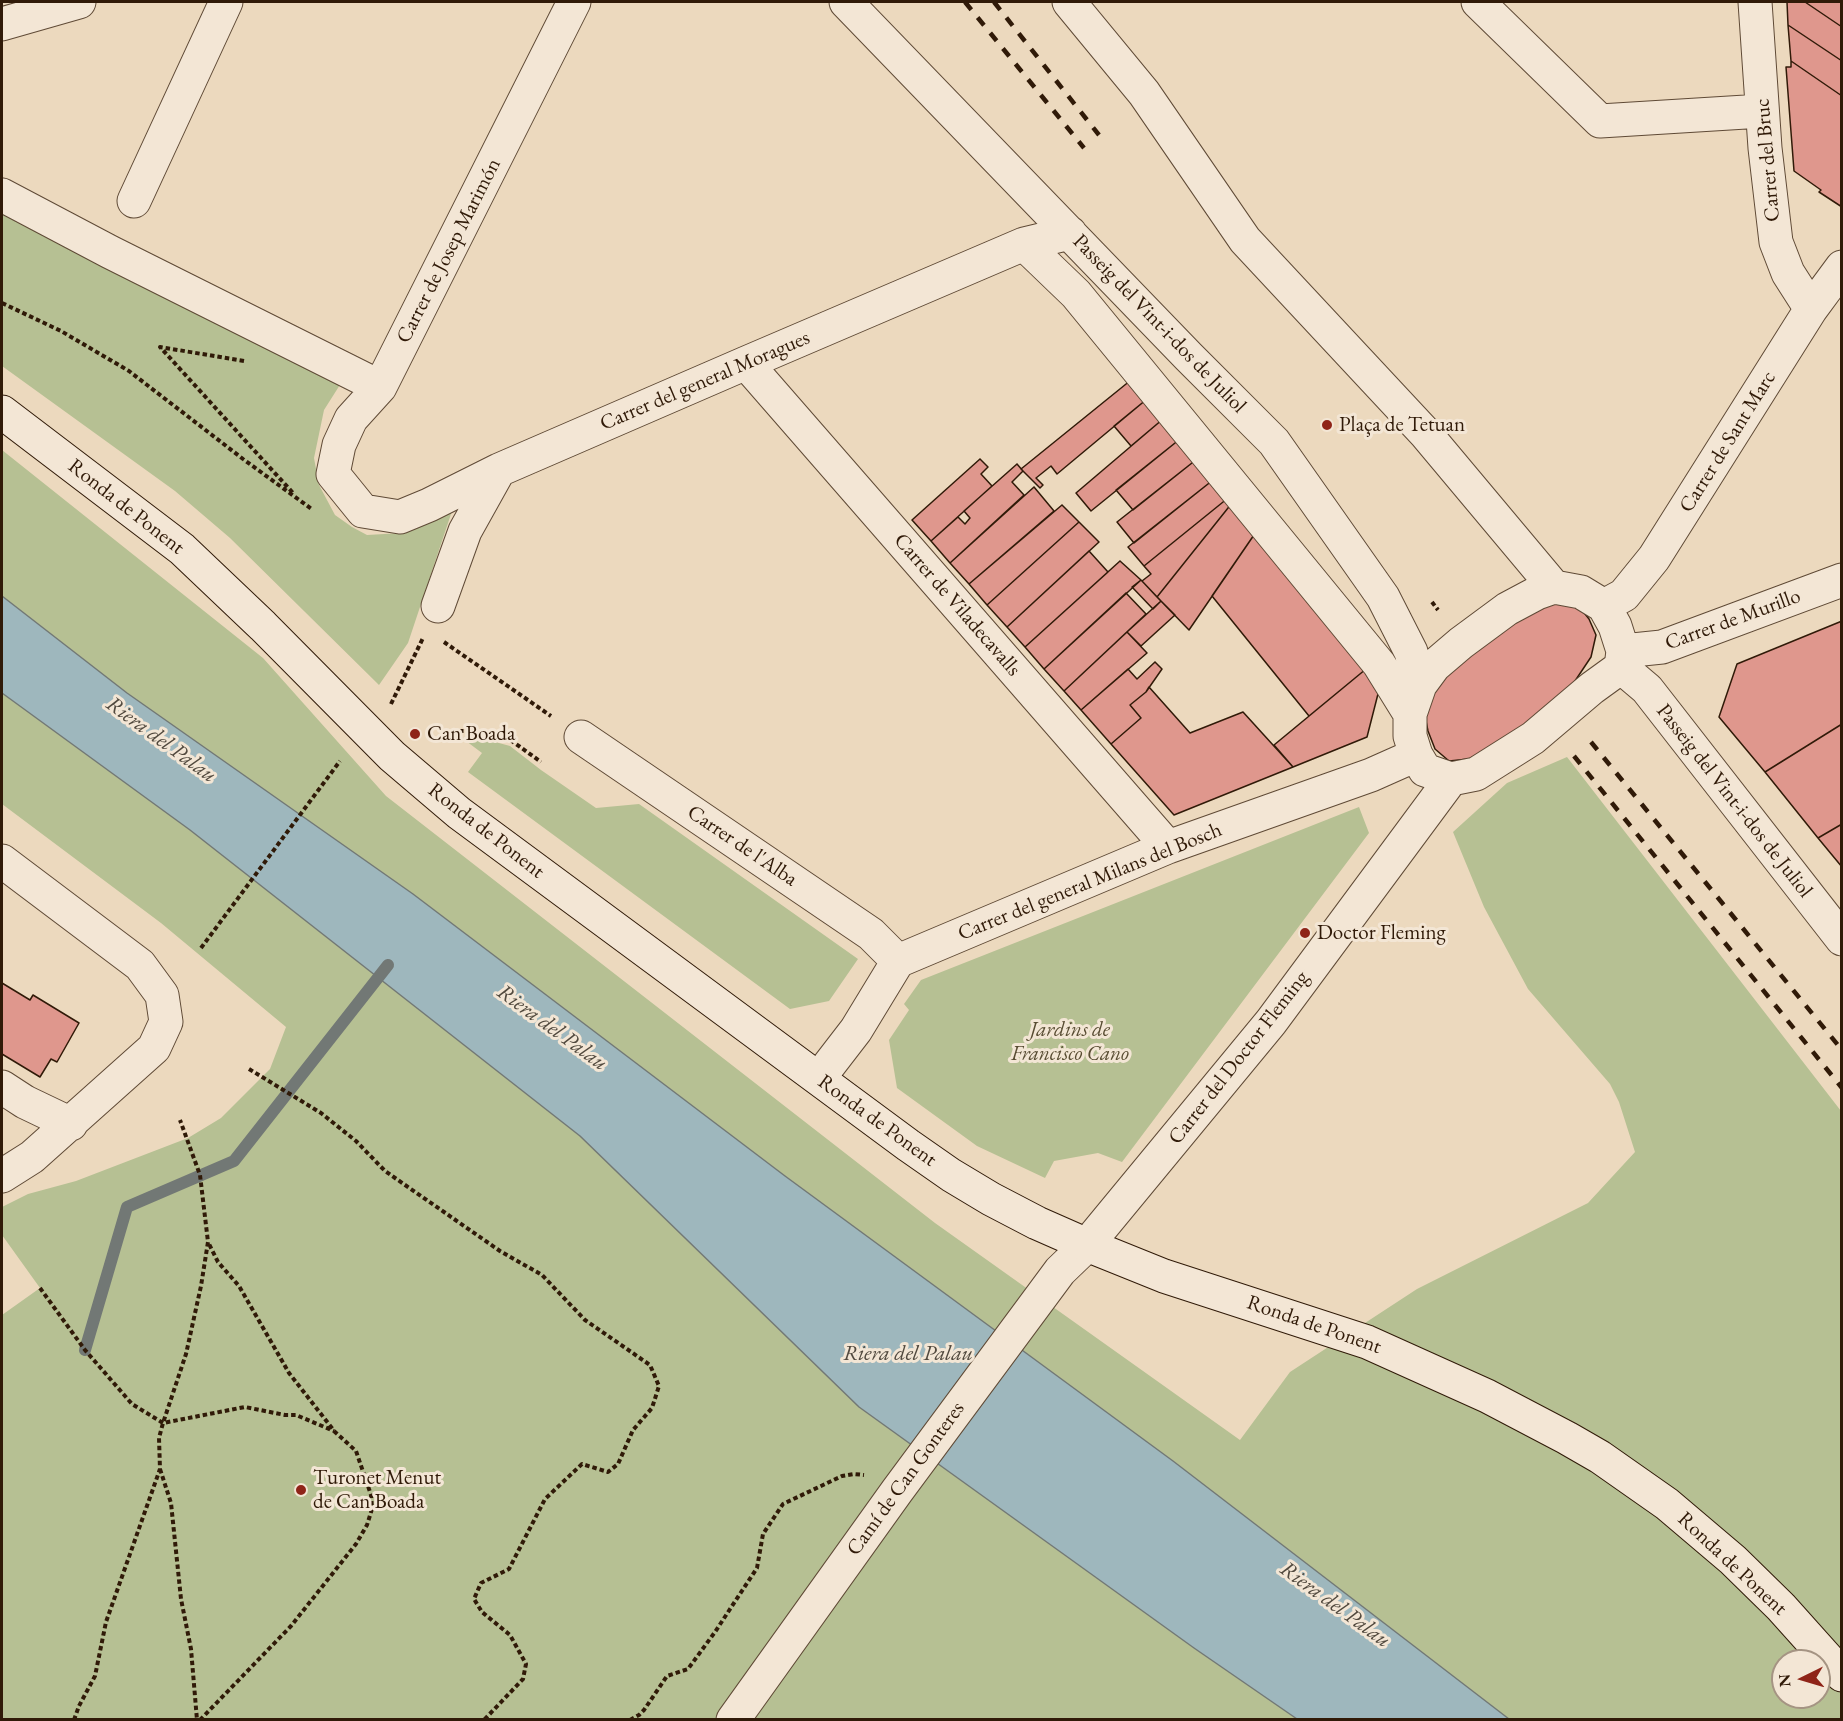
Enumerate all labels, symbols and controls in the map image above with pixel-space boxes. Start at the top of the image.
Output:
street label: Carrer del Bruc [1750,97,1786,223]
street label: Carrer de Josep Marimón [391,154,507,348]
street label: Passeig del Vint-i-dos de Juliol [1067,229,1251,419]
street label: Carrer del general Moragues [596,325,814,437]
street label: Carrer de Sant Marc [1674,367,1782,517]
place label: Plaça de Tetuan [1339,412,1465,438]
marker: Plaça de Tetuan [1320,418,1334,432]
street label: Ronda de Ponent [63,454,189,560]
street label: Carrer de Viladecavalls [888,528,1026,682]
street label: Carrer de Murillo [1662,584,1804,656]
water label: Riera del Palau [101,691,221,789]
street label: Passeig del Vint-i-dos de Juliol [1651,699,1817,903]
place label: Can Boada [427,721,515,747]
marker: Can Boada [408,727,422,741]
street label: Ronda de Ponent [423,778,549,884]
street label: Carrer de l'Alba [682,800,802,892]
street label: Carrer del general Milans del Bosch [954,817,1226,947]
place label: Doctor Fleming [1317,920,1446,946]
marker: Doctor Fleming [1298,926,1312,940]
street label: Carrer del Doctor Fleming [1163,966,1315,1150]
water label: Riera del Palau [492,979,612,1077]
park label: Jardins de Francisco Cano [1011,1017,1129,1067]
street label: Ronda de Ponent [813,1069,941,1173]
street label: Ronda de Ponent [1243,1290,1385,1360]
water label: Riera del Palau [843,1341,973,1367]
street label: Camí de Can Gonteres [842,1397,970,1561]
place label: Turonet Menut de Can Boada [313,1465,441,1515]
marker: Turonet Menut de Can Boada [294,1483,308,1497]
street label: Ronda de Ponent [1672,1507,1792,1621]
water label: Riera del Palau [1275,1556,1395,1654]
north arrow [1771,1649,1831,1709]
text: N [1774,1673,1796,1688]

